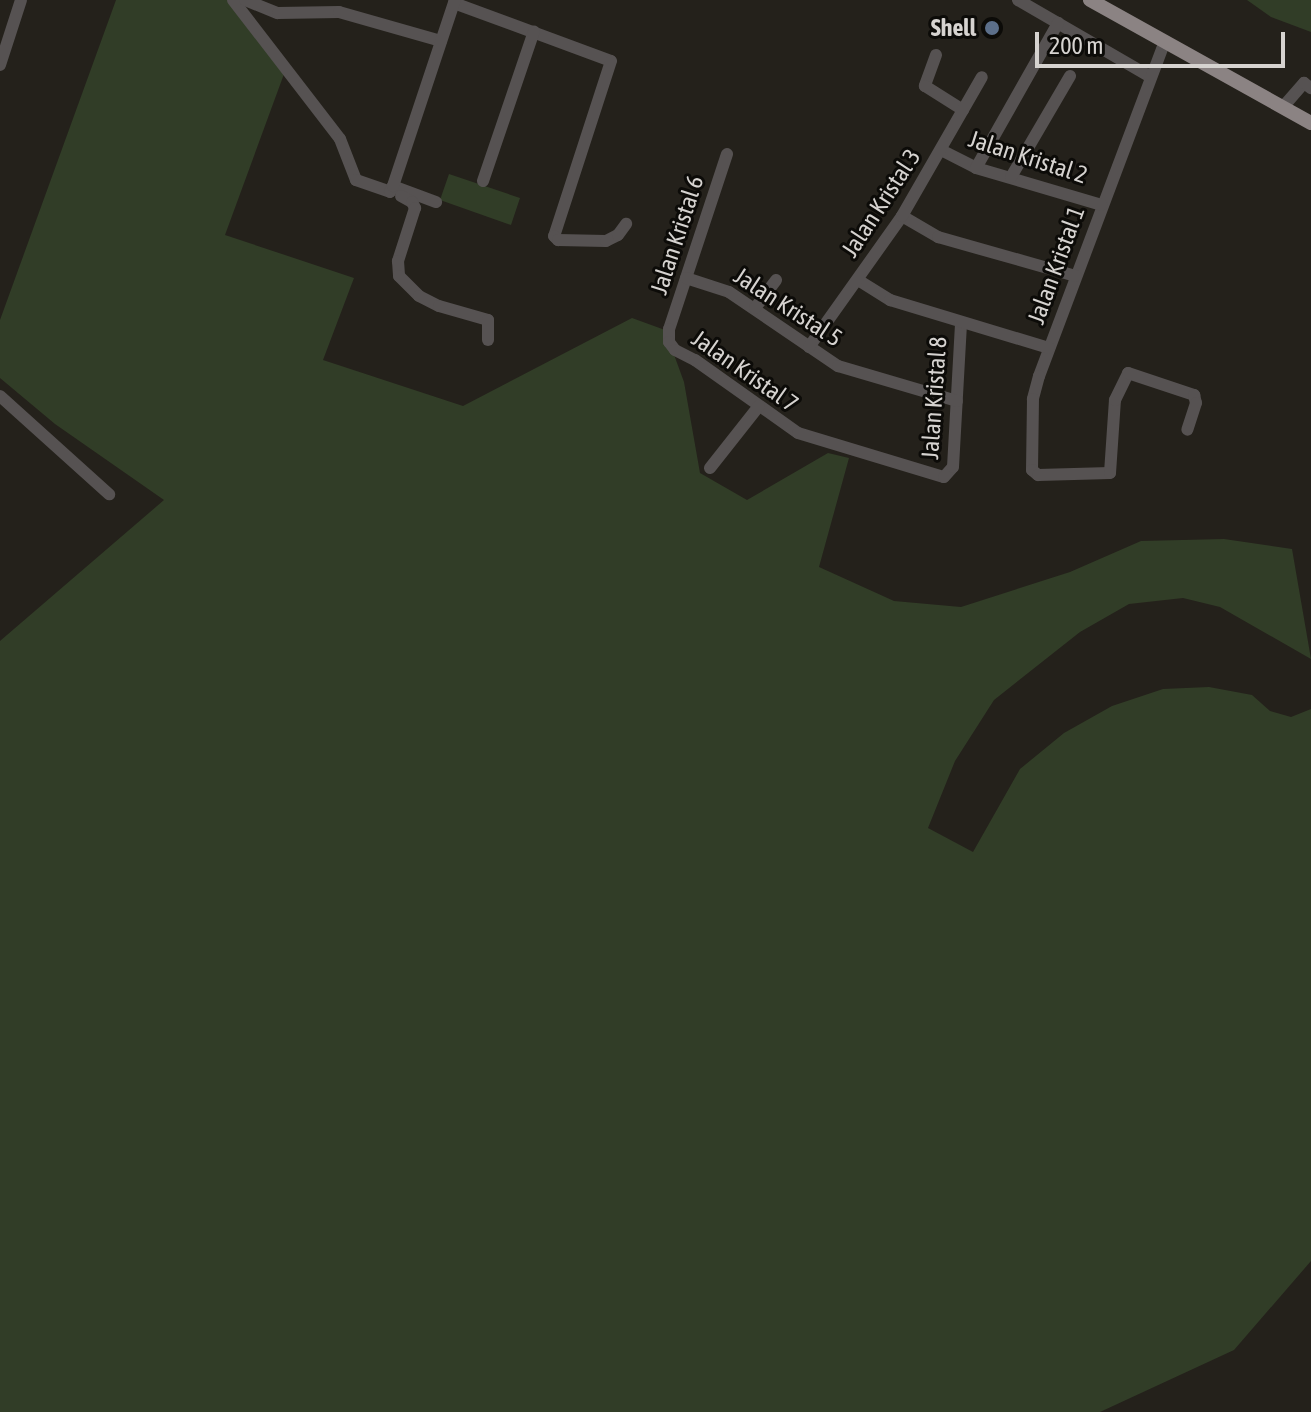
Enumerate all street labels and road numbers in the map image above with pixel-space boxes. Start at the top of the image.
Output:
street label: Jalan Kristal 2 [965,124,1091,190]
street label: Jalan Kristal 3 [835,144,927,262]
street label: Jalan Kristal 6 [644,172,710,298]
street label: Jalan Kristal 1 [1021,202,1091,328]
street label: Jalan Kristal 5 [729,261,847,353]
street label: Jalan Kristal 7 [686,324,804,418]
street label: Jalan Kristal 8 [915,336,953,460]

